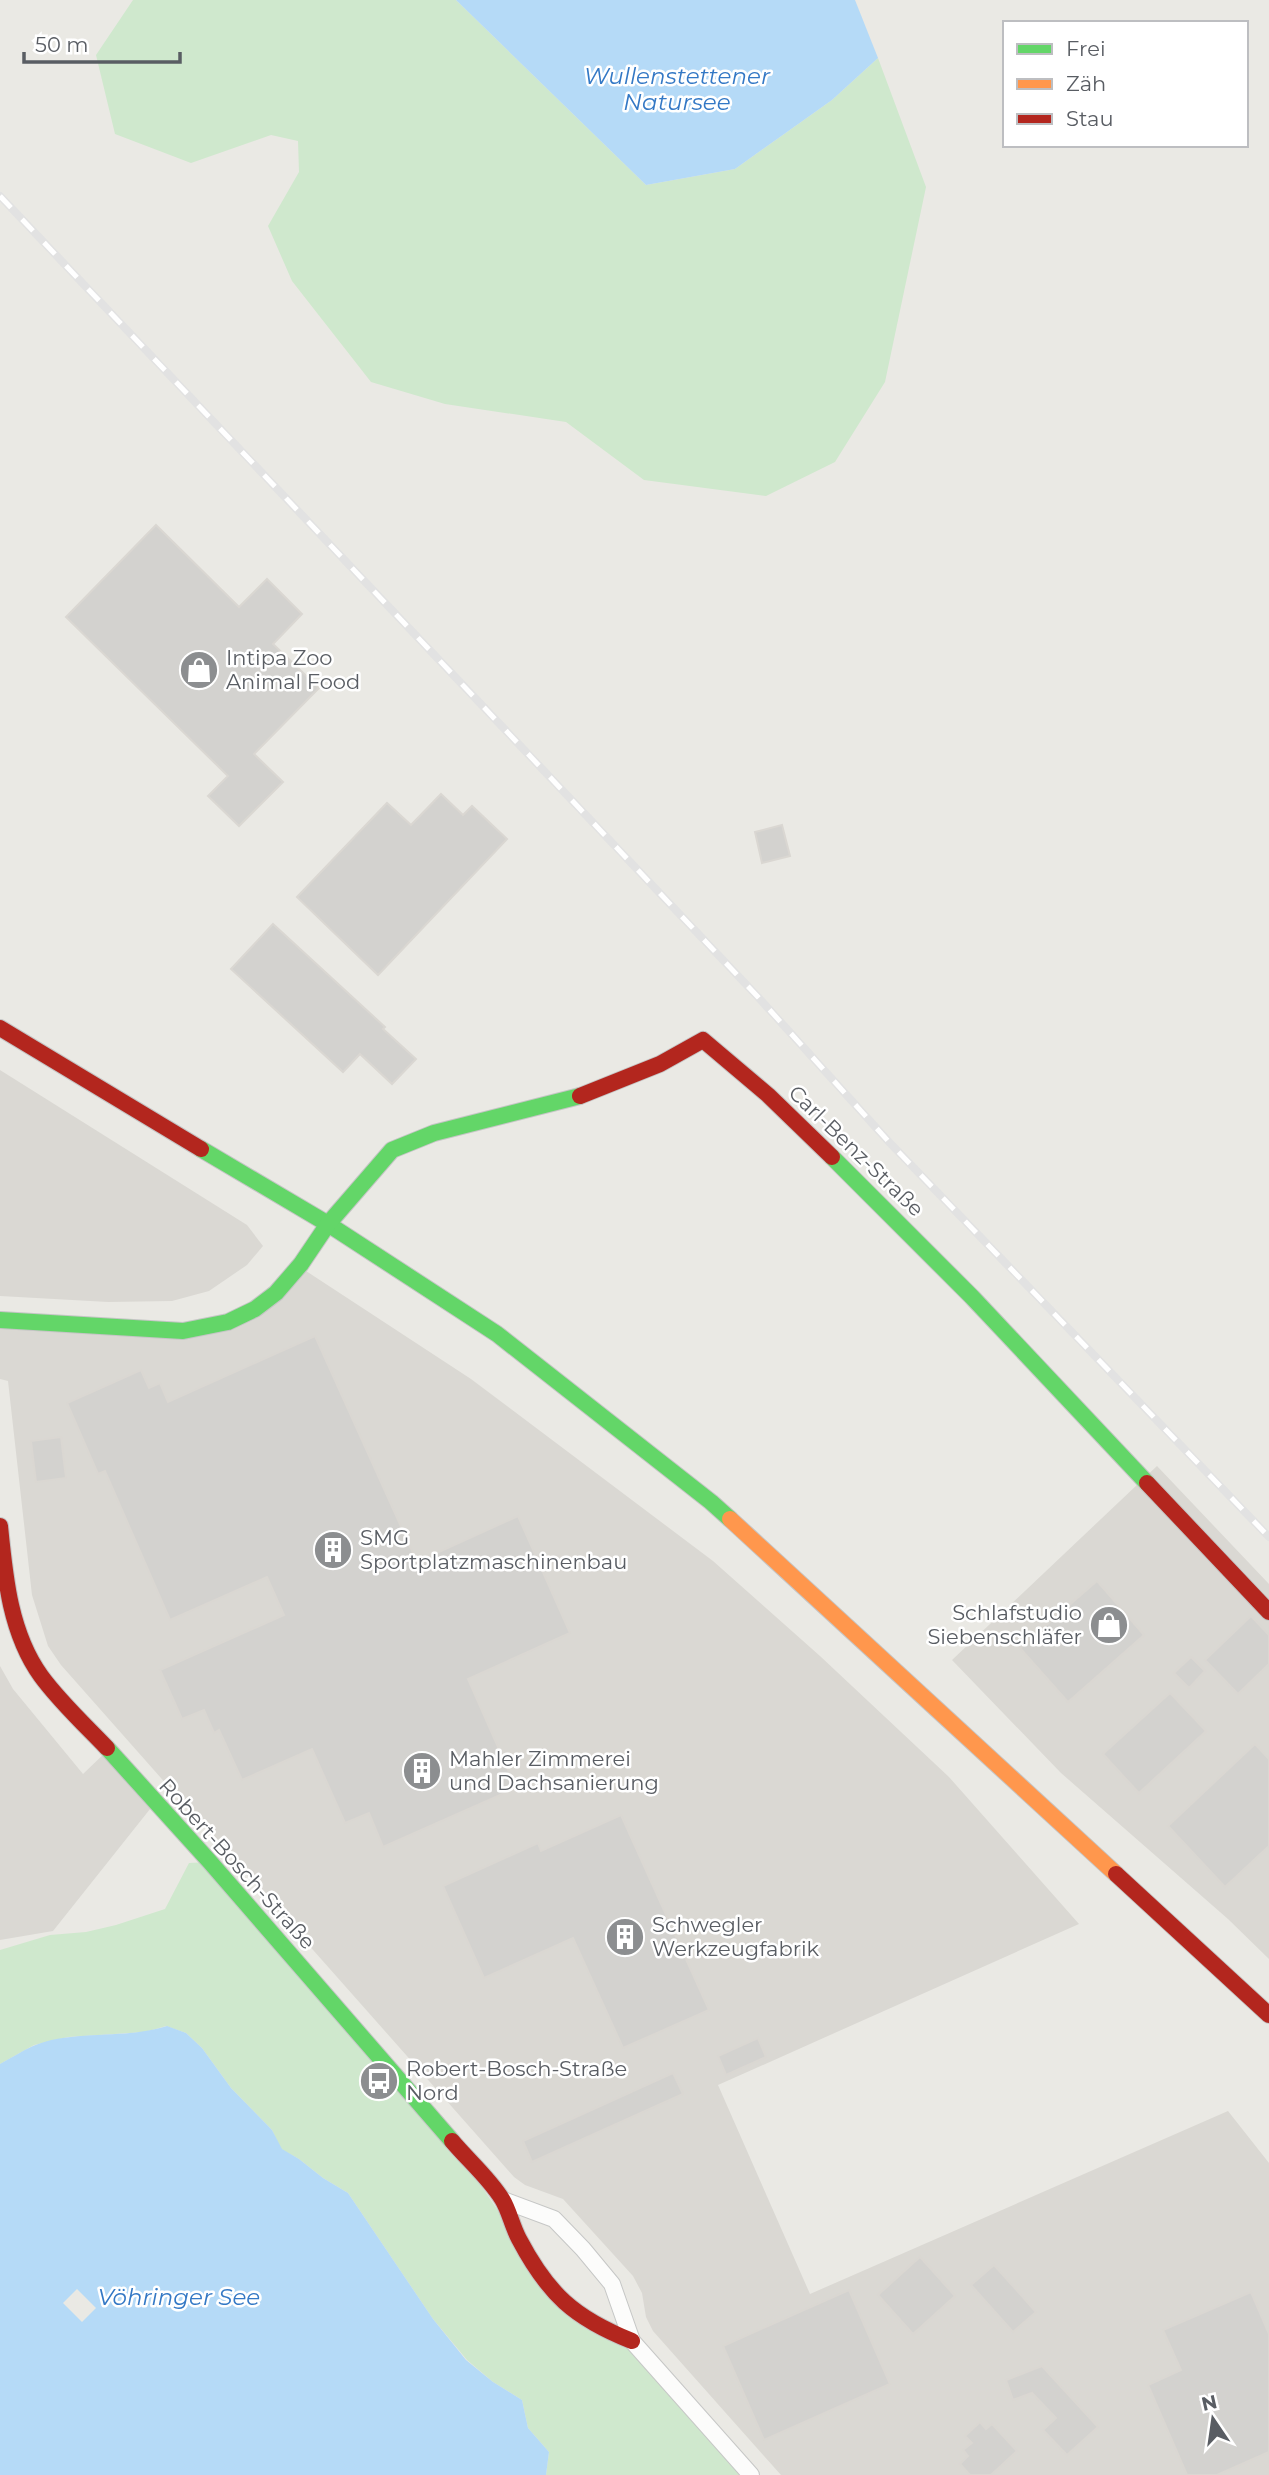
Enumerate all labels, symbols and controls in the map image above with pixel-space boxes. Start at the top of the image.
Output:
scale bar [24,21,180,65]
legend [1003,21,1248,147]
text: 50 m [35,32,89,57]
text: Frei [1066,36,1106,61]
water label: Wullenstettener Natursee [584,62,771,116]
text: Zäh [1066,71,1106,96]
text: Stau [1066,106,1114,131]
place label: Intipa Zoo Animal Food [226,645,360,694]
shop icon: Intipa Zoo Animal Food [178,649,220,691]
street label: Carl-Benz-Straße [784,1080,929,1221]
place label: SMG Sportplatzmaschinenbau [360,1525,627,1574]
building icon: SMG Sportplatzmaschinenbau [312,1529,354,1571]
place label: Schlafstudio Siebenschläfer [927,1600,1082,1649]
shop icon: Schlafstudio Siebenschläfer [1088,1604,1130,1646]
place label: Mahler Zimmerei und Dachsanierung [449,1746,659,1795]
building icon: Mahler Zimmerei und Dachsanierung [401,1750,443,1792]
street label: Robert-Bosch-Straße [154,1773,321,1954]
place label: Schwegler Werkzeugfabrik [652,1912,820,1961]
building icon: Schwegler Werkzeugfabrik [604,1916,646,1958]
place label: Robert-Bosch-Straße Nord [406,2056,627,2105]
bus stop icon: Robert-Bosch-Straße Nord [358,2060,400,2102]
water label: Vöhringer See [98,2283,260,2311]
north arrow [1178,2384,1248,2454]
text: N [1199,2390,1219,2416]

